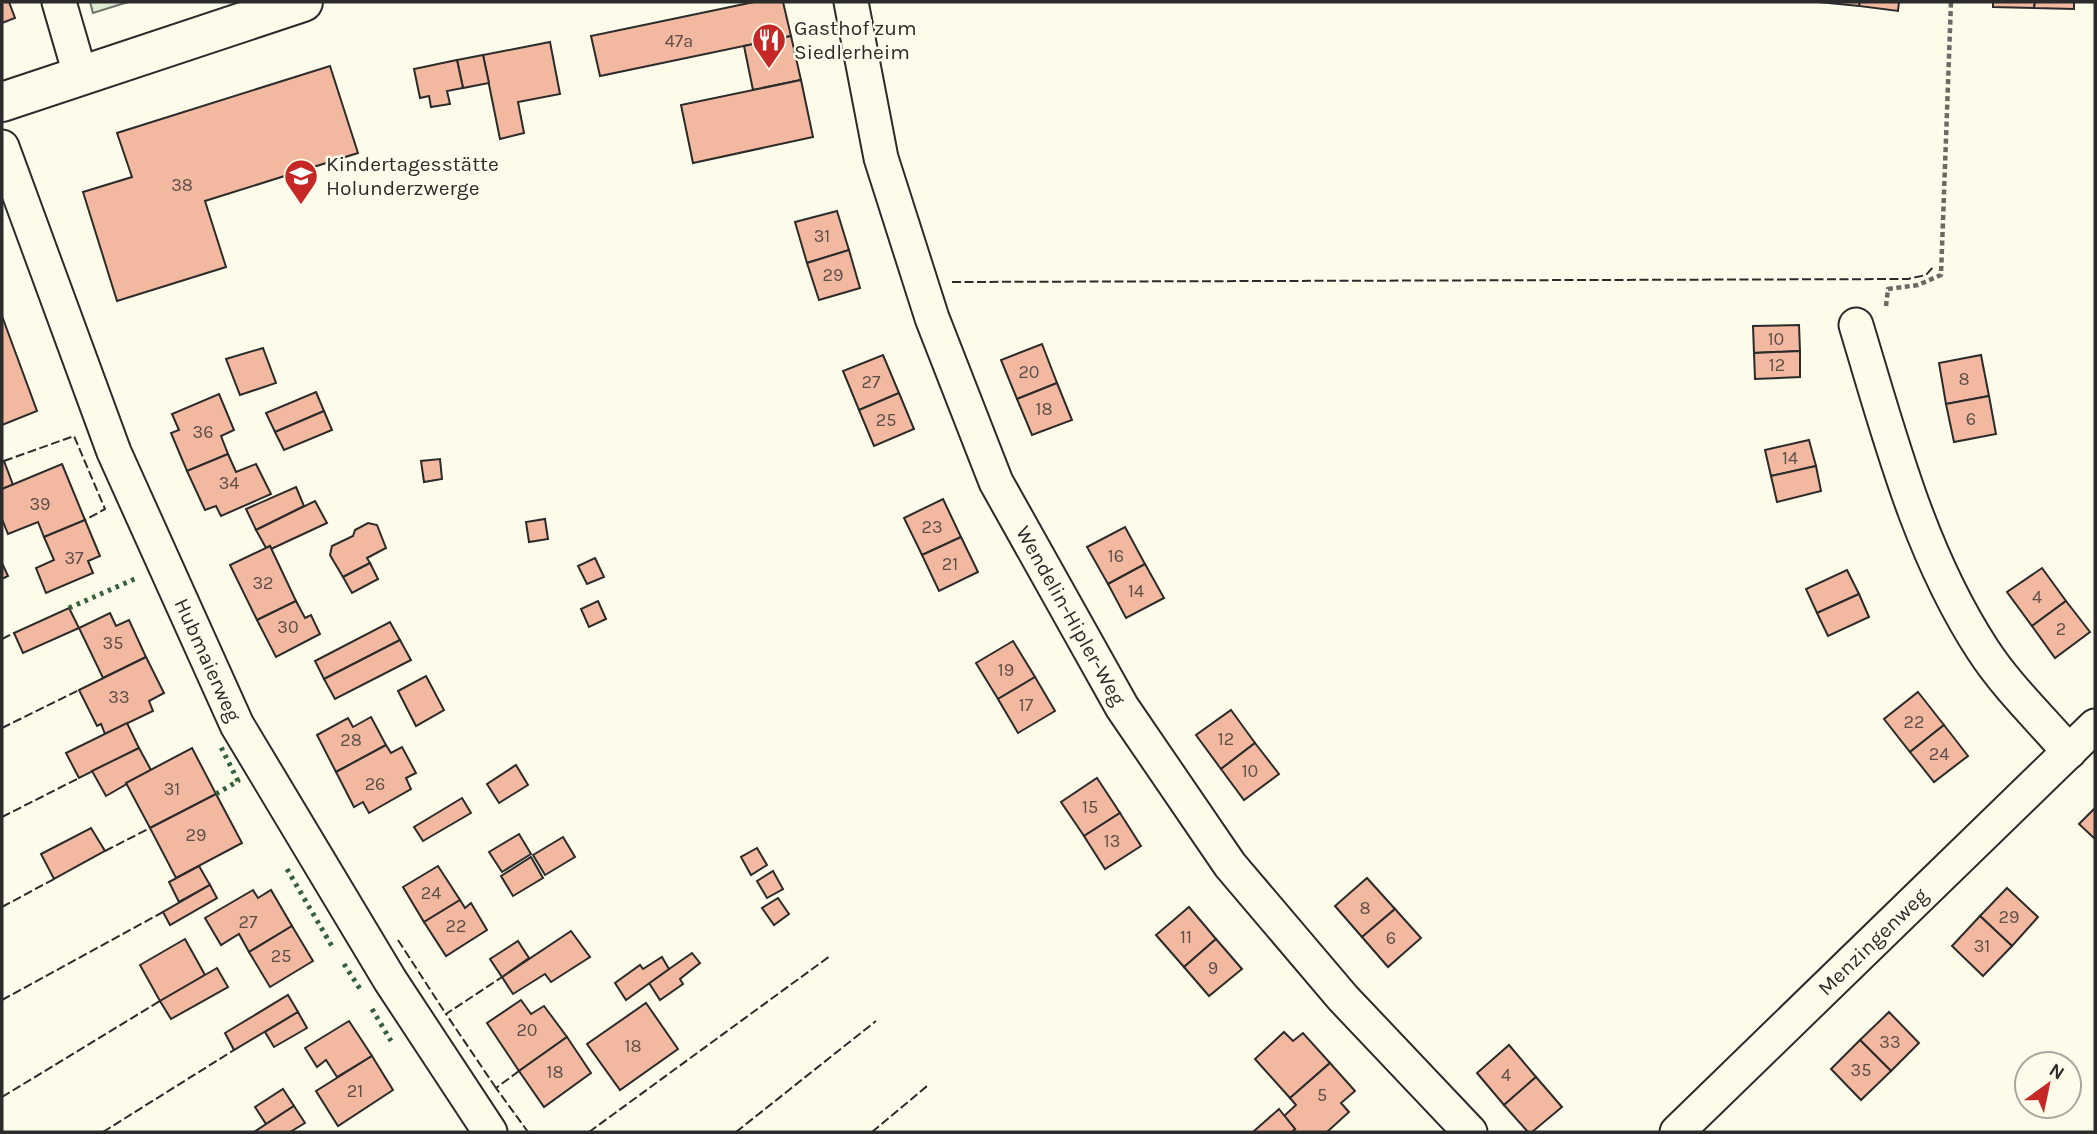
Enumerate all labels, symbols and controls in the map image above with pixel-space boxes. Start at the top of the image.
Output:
place label: Gasthof zum Siedlerheim [794,16,917,64]
restaurant icon: Gasthof zum Siedlerheim [750,21,788,70]
house number: 47a [665,30,693,52]
place label: Kindertagesstätte Holunderzwerge [326,152,499,200]
school or university icon: Kindertagesstätte Holunderzwerge [282,157,320,206]
house number: 38 [171,174,193,196]
house number: 31 [814,225,830,247]
house number: 29 [823,264,843,286]
house number: 10 [1768,328,1784,350]
house number: 12 [1769,354,1785,376]
house number: 20 [1018,361,1040,383]
house number: 8 [1958,368,1970,390]
house number: 27 [862,371,881,393]
house number: 18 [1035,398,1053,420]
house number: 6 [1966,408,1976,430]
house number: 25 [876,409,896,431]
house number: 36 [193,421,213,443]
house number: 14 [1782,447,1798,469]
house number: 34 [219,472,239,494]
house number: 39 [29,493,51,515]
house number: 23 [921,516,943,538]
street label: Wendelin-Hipler-Weg [1011,522,1131,710]
house number: 16 [1108,545,1124,567]
house number: 37 [64,547,84,569]
house number: 21 [942,553,958,575]
house number: 32 [252,572,274,594]
house number: 14 [1128,580,1144,602]
house number: 4 [2032,586,2042,608]
street label: Hubmaierweg [169,594,246,726]
house number: 30 [277,616,299,638]
house number: 2 [2056,618,2066,640]
house number: 35 [103,632,123,654]
house number: 19 [998,659,1014,681]
house number: 33 [108,686,130,708]
house number: 17 [1019,694,1034,716]
house number: 22 [1904,711,1924,733]
house number: 12 [1218,728,1234,750]
house number: 28 [340,729,362,751]
house number: 24 [1929,743,1949,765]
house number: 10 [1242,760,1258,782]
house number: 26 [365,773,385,795]
house number: 31 [164,778,180,800]
house number: 15 [1082,796,1098,818]
house number: 29 [186,824,206,846]
house number: 13 [1104,830,1120,852]
house number: 24 [421,882,441,904]
street label: Menzingenweg [1813,883,1933,1000]
house number: 8 [1359,897,1371,919]
house number: 29 [1999,906,2019,928]
house number: 27 [239,911,258,933]
house number: 22 [446,915,466,937]
house number: 11 [1180,926,1192,948]
house number: 6 [1386,927,1396,949]
house number: 31 [1974,935,1990,957]
house number: 25 [271,945,291,967]
house number: 9 [1208,957,1218,979]
house number: 20 [516,1019,538,1041]
house number: 33 [1879,1031,1901,1053]
house number: 18 [624,1035,642,1057]
north arrow [2013,1050,2083,1120]
house number: 35 [1851,1059,1871,1081]
text: N [2045,1059,2068,1085]
house number: 18 [546,1061,564,1083]
house number: 4 [1501,1064,1511,1086]
house number: 21 [347,1080,363,1102]
house number: 5 [1317,1084,1327,1106]

